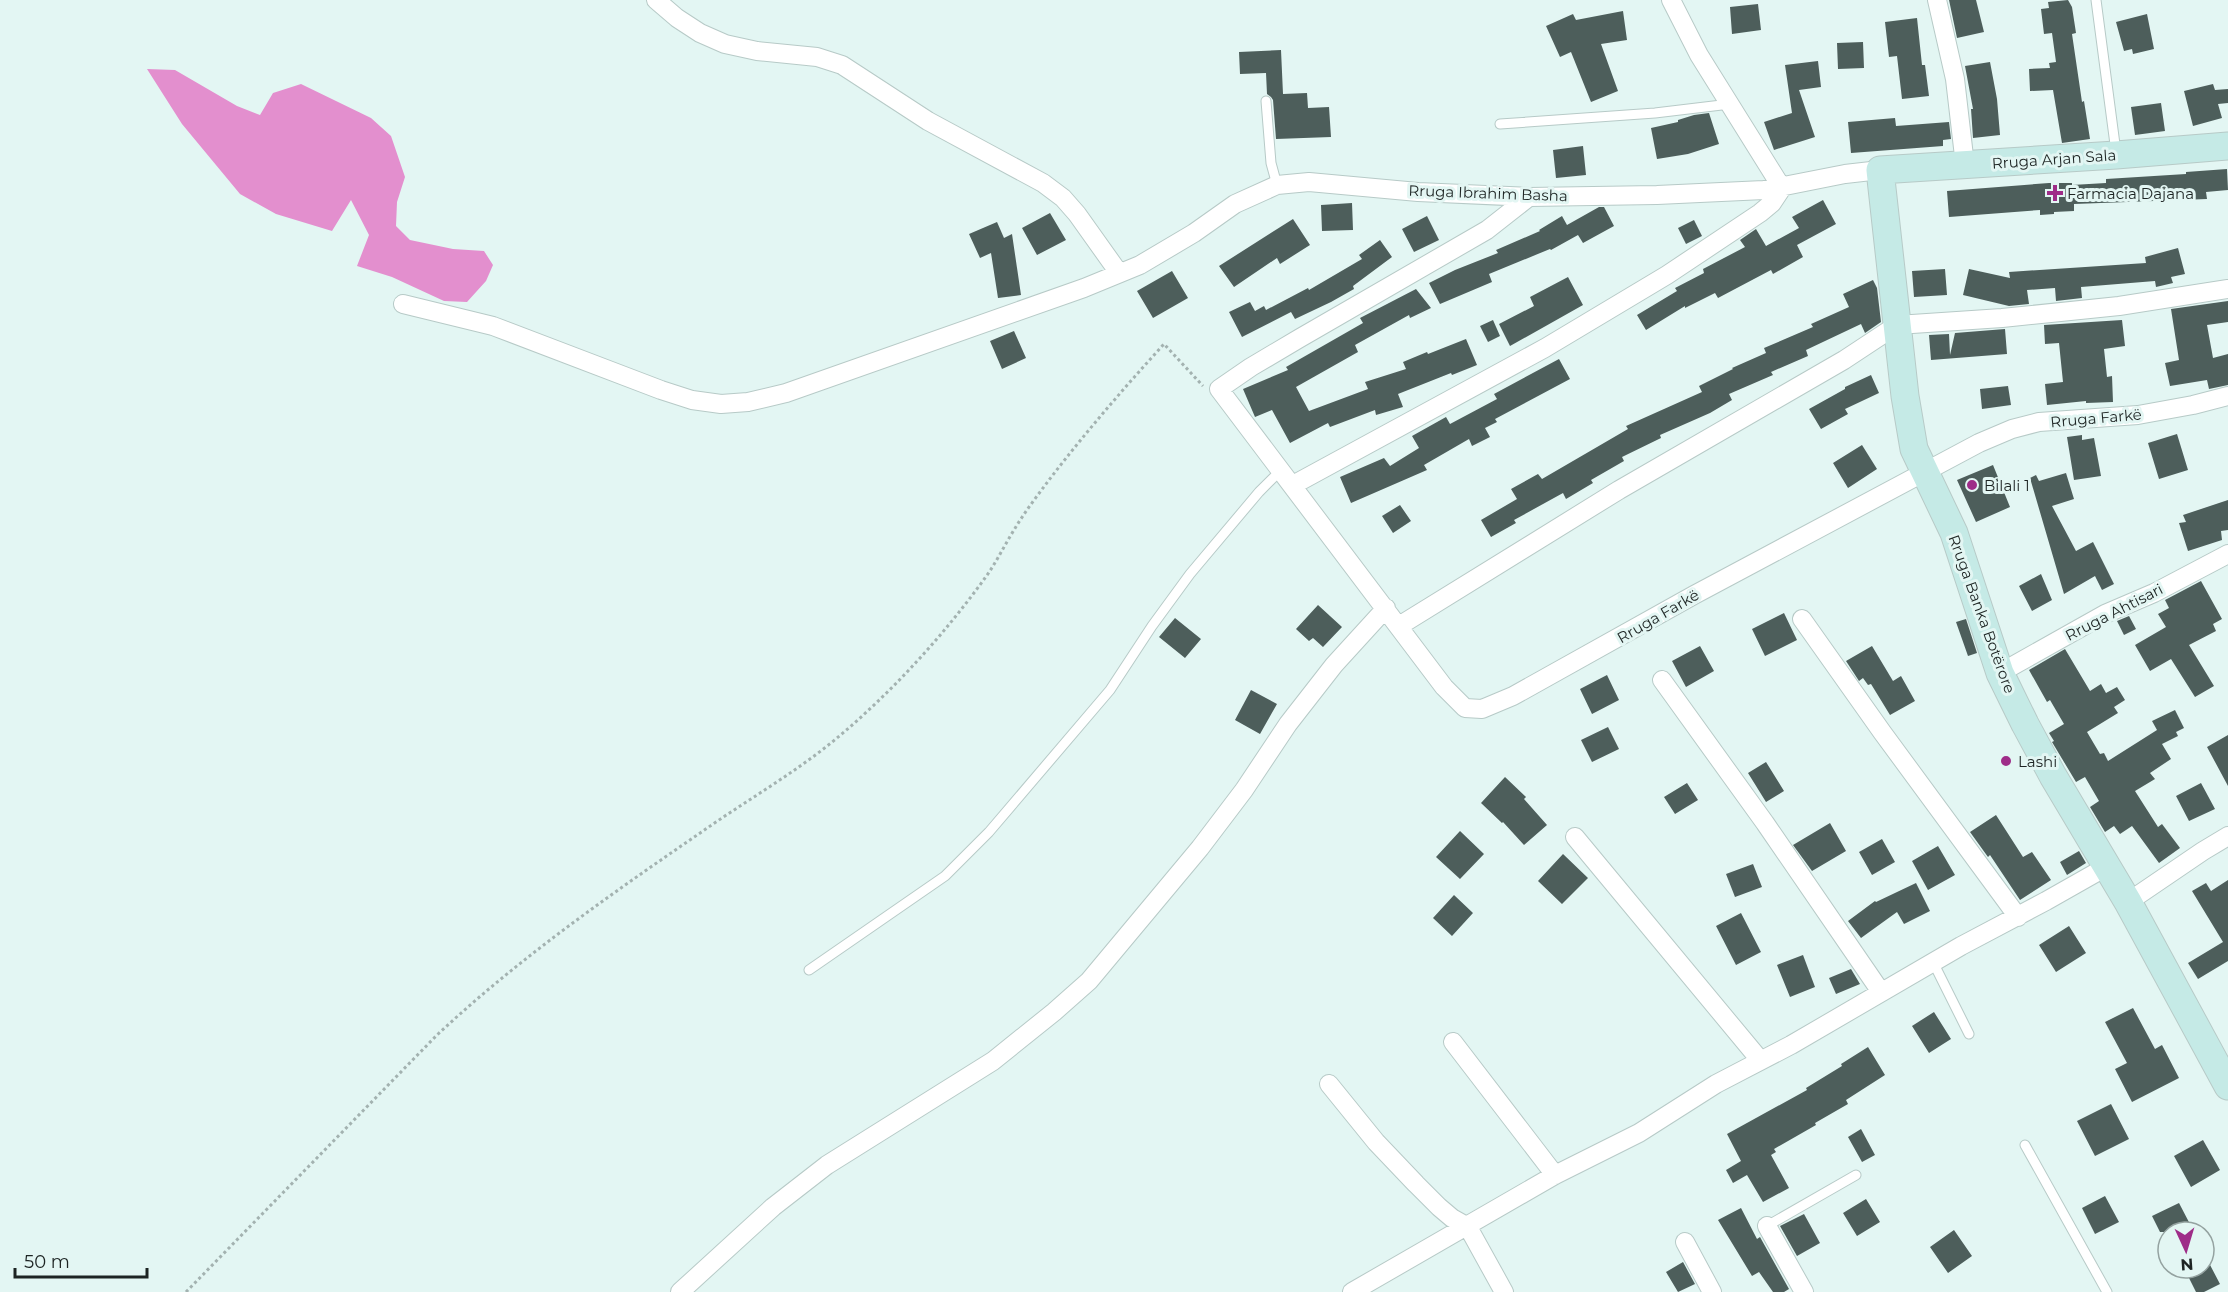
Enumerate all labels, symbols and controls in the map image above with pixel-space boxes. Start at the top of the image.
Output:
street label: Rruga Arjan Sala [1991,145,2117,173]
street label: Rruga Ibrahim Basha [1408,181,1568,205]
place label: Farmacia Dajana [2067,184,2194,203]
marker: Farmacia Dajana [2048,186,2062,200]
street label: Rruga Farkë [2050,405,2142,431]
place label: Bilali 1 [1984,476,2030,495]
marker: Bilali 1 [1965,478,1979,492]
street label: Rruga Banka Botërore [1944,532,2020,696]
street label: Rruga Ahtisari [2062,579,2166,645]
street label: Rruga Farkë [1614,585,1702,647]
place label: Lashi [2018,752,2057,771]
marker: Lashi [1999,754,2013,768]
north arrow [2156,1220,2216,1280]
scale bar [15,1241,147,1279]
text: 50 m [24,1251,70,1273]
text: N [2180,1255,2194,1274]

